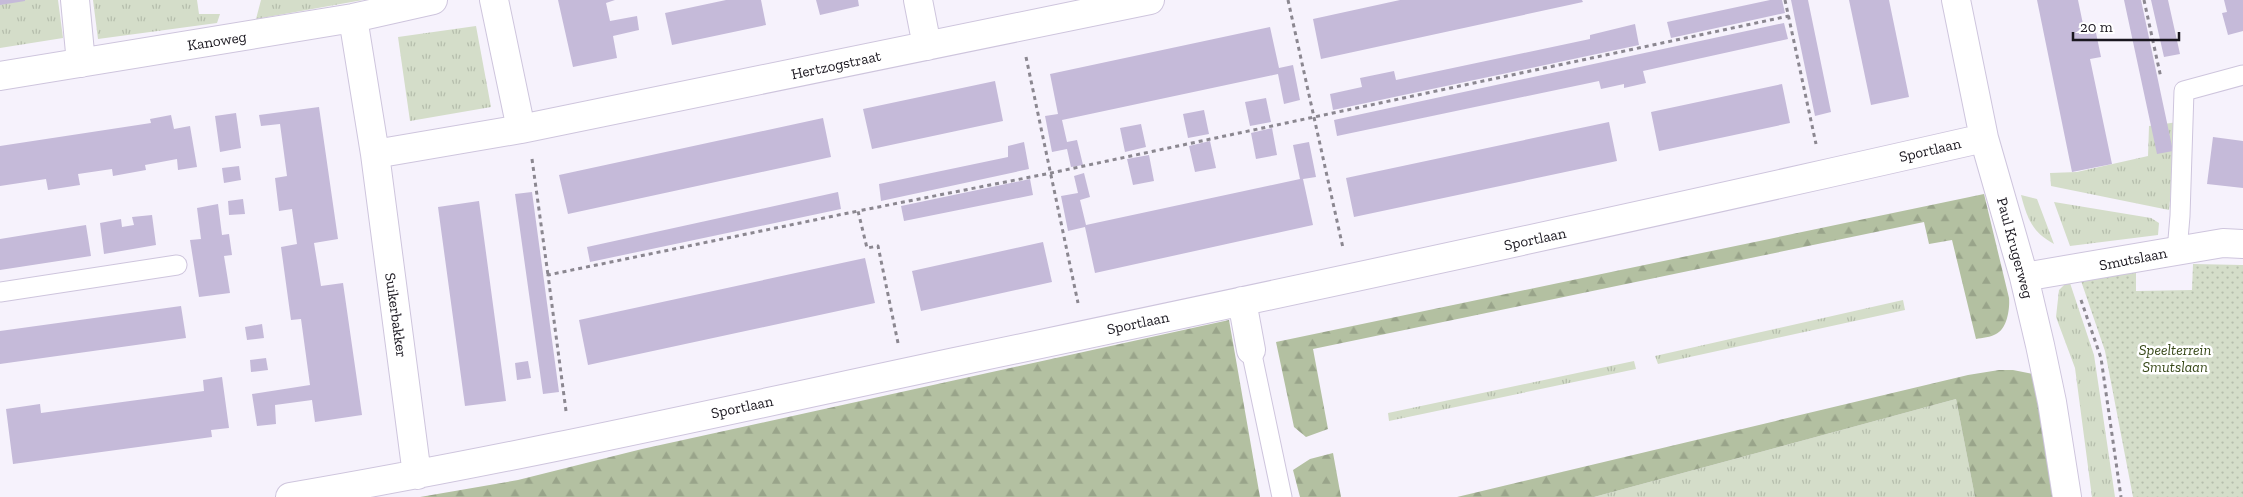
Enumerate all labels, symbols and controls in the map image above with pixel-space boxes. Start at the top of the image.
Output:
scale bar [2073,10,2179,42]
text: 20 m [2080,18,2113,36]
street label: Kanoweg [186,27,248,55]
street label: Hertzogstraat [789,47,883,83]
street label: Sportlaan [1897,134,1963,166]
street label: Paul Krugerweg [1993,195,2037,301]
street label: Sportlaan [1502,224,1568,254]
street label: Smutslaan [2098,244,2169,274]
street label: Suikerbakker [381,271,411,359]
street label: Sportlaan [1105,308,1171,338]
park label: Speelterrein Smutslaan [2139,341,2211,376]
street label: Sportlaan [709,392,775,422]

